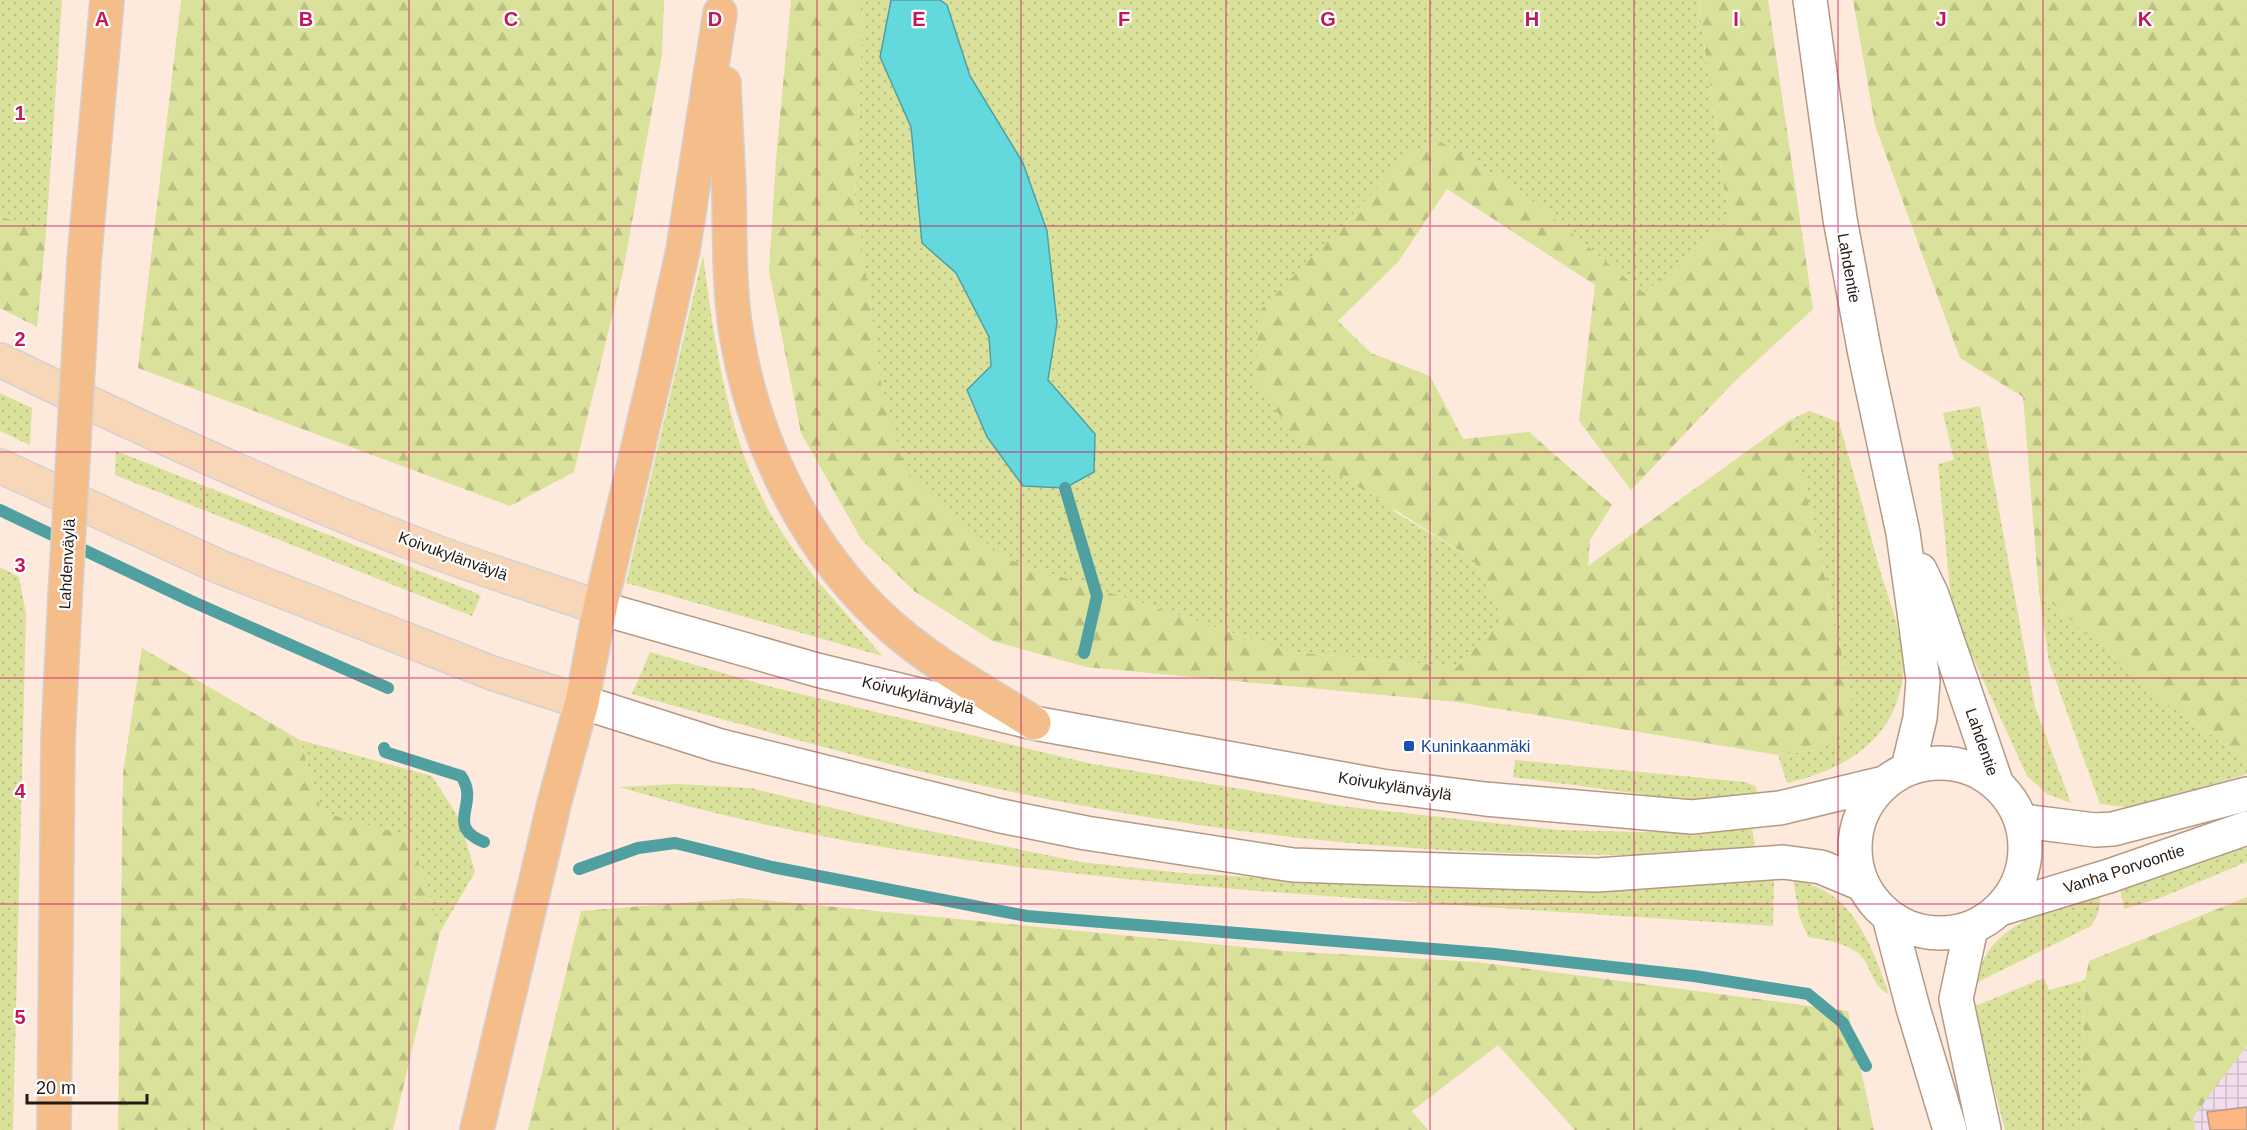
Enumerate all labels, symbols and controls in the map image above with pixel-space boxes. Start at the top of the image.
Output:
text: A [95,8,109,30]
text: B [299,8,313,30]
text: C [504,8,518,30]
text: D [708,8,722,30]
text: E [912,8,926,30]
text: F [1118,8,1130,30]
text: G [1320,8,1336,30]
text: H [1525,8,1539,30]
text: I [1733,8,1739,30]
text: J [1935,8,1947,30]
text: K [2138,8,2153,30]
text: 1 [14,102,26,124]
street label: Lahdentie [1835,232,1863,304]
text: 2 [14,328,26,350]
street label: Lahdenväylä [56,518,78,610]
street label: Koivukylänväylä [396,528,510,584]
text: 3 [14,554,26,576]
street label: Koivukylänväylä [860,673,976,717]
street label: Lahdentie [1963,706,2002,778]
place label: Kuninkaanmäki [1421,738,1530,755]
marker: Kuninkaanmäki [1402,739,1416,753]
street label: Koivukylänväylä [1337,769,1453,803]
text: 4 [14,780,26,802]
street label: Vanha Porvoontie [2061,841,2187,897]
text: 5 [14,1006,26,1028]
scale bar [27,1067,147,1105]
text: 20 m [36,1078,76,1098]

